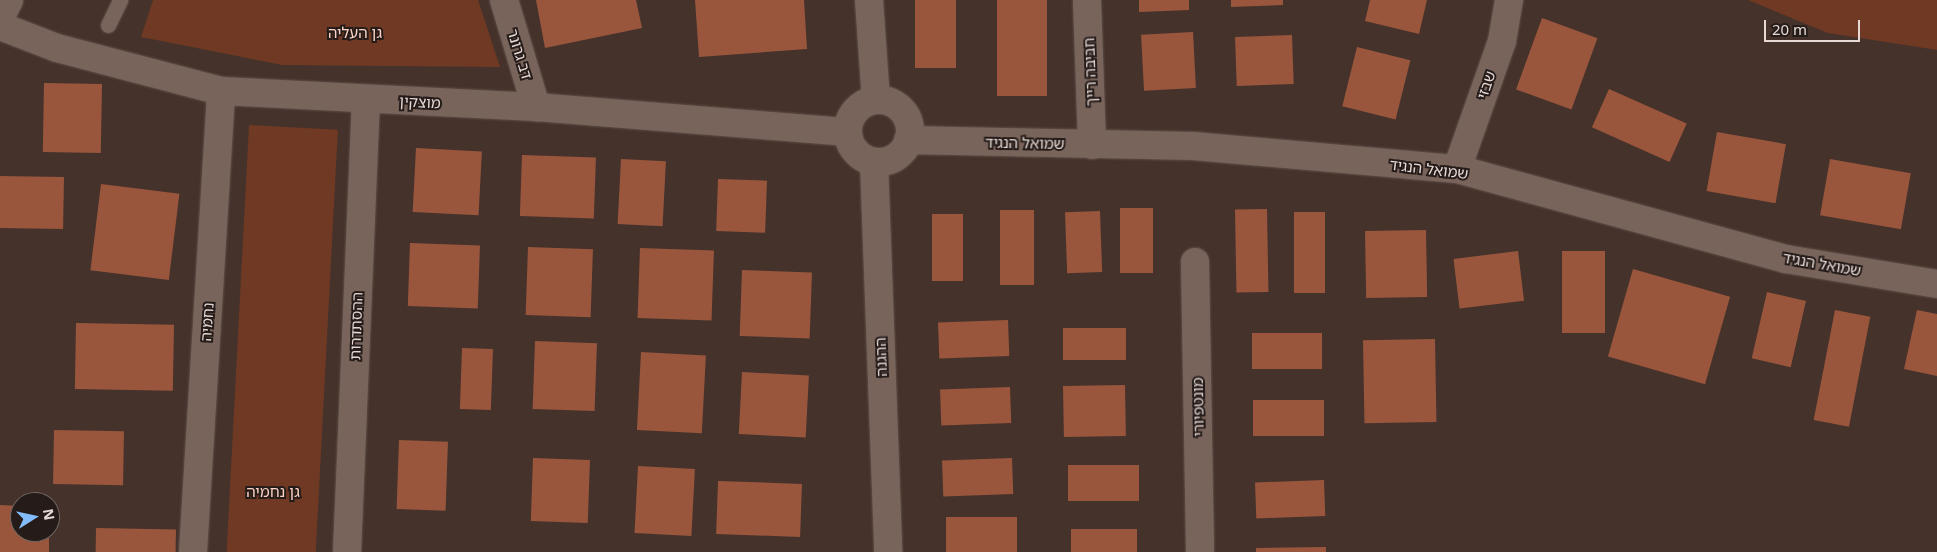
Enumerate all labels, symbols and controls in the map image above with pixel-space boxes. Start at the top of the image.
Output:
scale bar [1767,10,1863,42]
text: 20 m [1772,19,1807,39]
park label: גן העליה [328,24,382,42]
street label: דב גרונר [504,27,536,81]
street label: חביבה רייך [1080,37,1100,107]
street label: שבזי [1473,69,1499,101]
street label: מוצקין [399,92,441,112]
street label: שמואל הנגיד [985,133,1065,153]
street label: שמואל הנגיד [1389,155,1469,183]
street label: שמואל הנגיד [1781,248,1863,280]
street label: ההסתדרות [346,292,366,360]
street label: נחמיה [197,302,217,342]
street label: ההגנה [871,337,891,377]
street label: מונטפיורי [1188,377,1208,437]
park label: גן נחמיה [246,483,300,501]
north arrow [10,492,60,542]
text: N [39,507,60,522]

